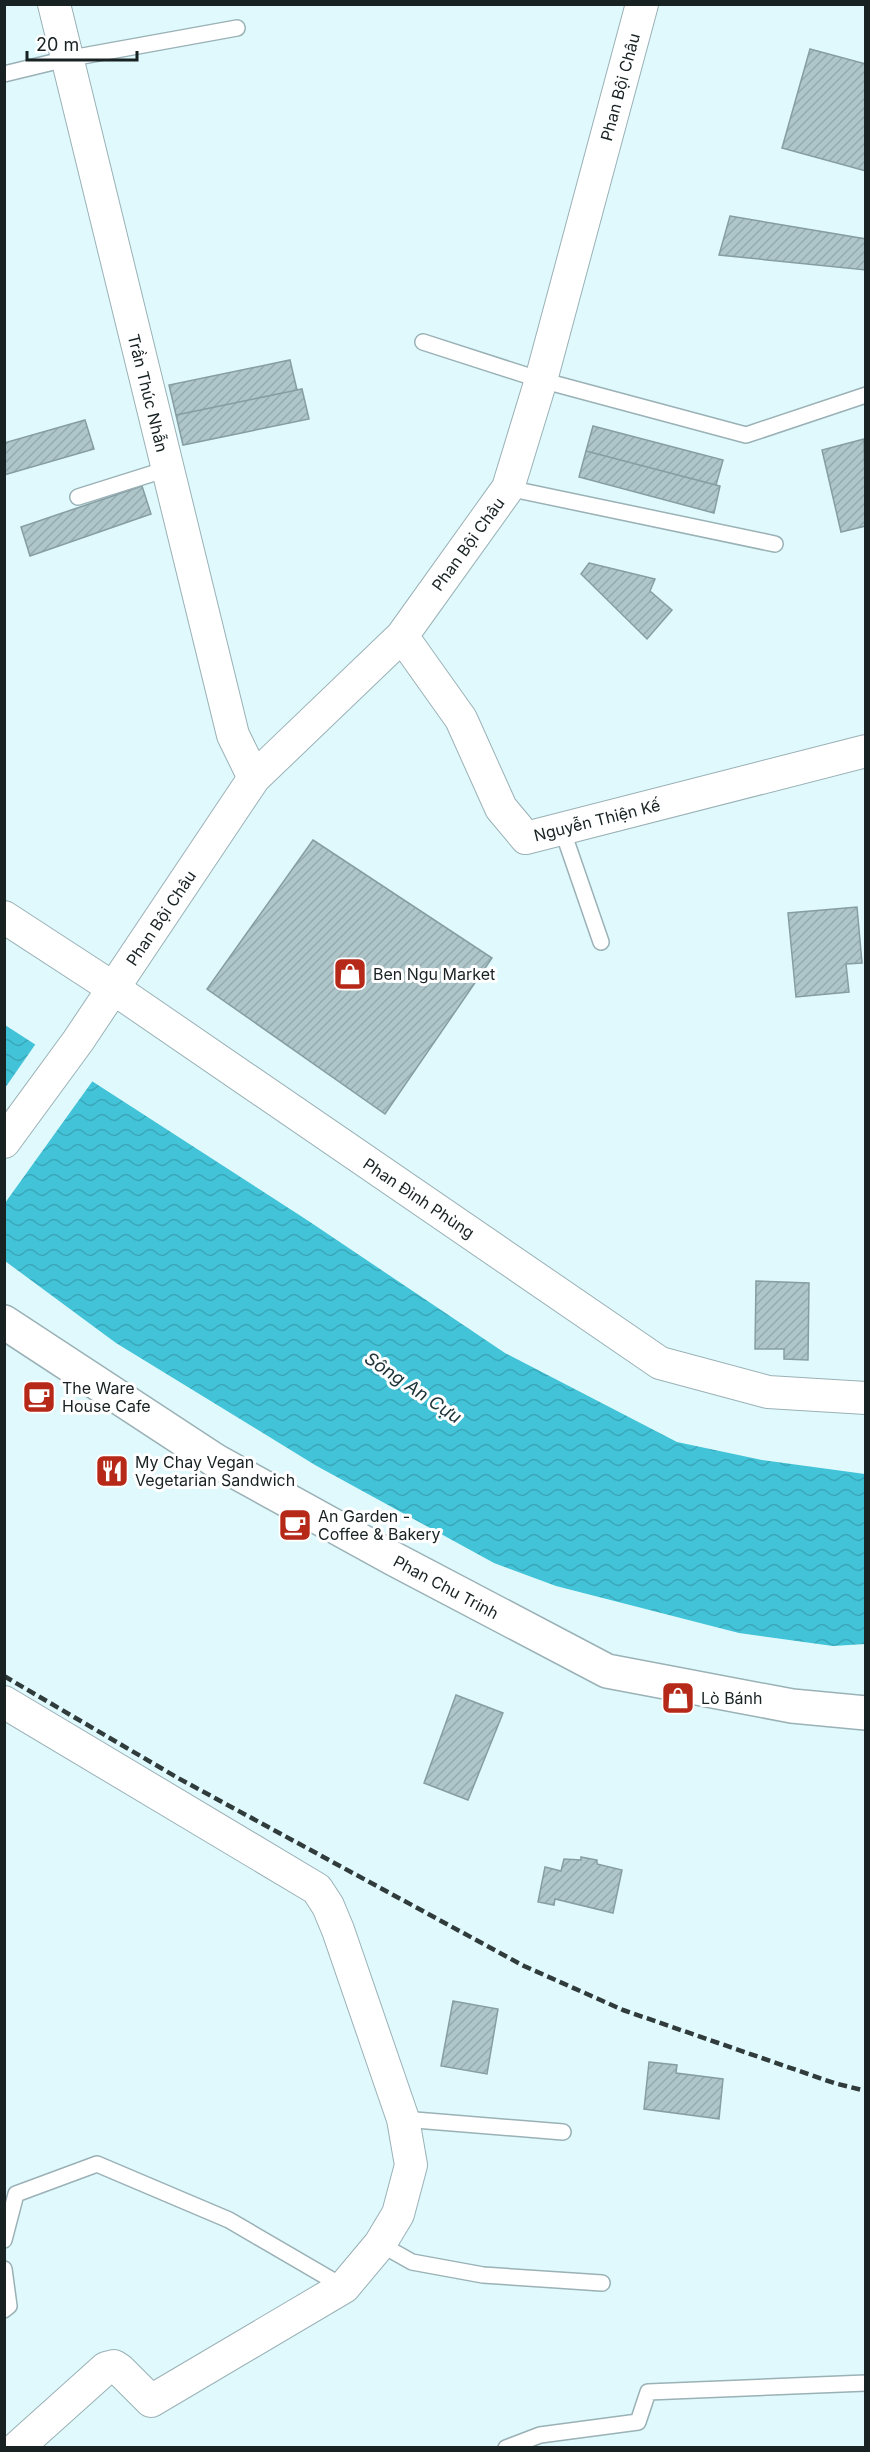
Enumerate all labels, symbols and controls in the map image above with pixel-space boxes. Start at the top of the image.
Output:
scale bar [27,24,136,62]
street label: Phan Bội Châu [596,31,644,143]
text: 20 m [36,34,79,55]
street label: Trần Thúc Nhẫn [124,332,172,454]
street label: Phan Bội Châu [427,493,509,595]
street label: Nguyễn Thiện Kế [532,795,662,845]
street label: Phan Bội Châu [122,867,200,969]
shop icon: Ben Ngu Market [332,956,368,992]
place label: Ben Ngu Market [373,964,495,984]
street label: Phan Đình Phùng [360,1153,478,1243]
water label: Sông An Cựu [361,1348,466,1428]
place label: The Ware House Cafe [62,1378,151,1416]
cafe icon: The Ware House Cafe [21,1379,57,1415]
place label: My Chay Vegan Vegetarian Sandwich [135,1452,295,1490]
restaurant icon: My Chay Vegan Vegetarian Sandwich [94,1453,130,1489]
place label: An Garden - Coffee & Bakery [318,1506,440,1544]
cafe icon: An Garden - Coffee & Bakery [277,1507,313,1543]
street label: Phan Chu Trinh [390,1551,502,1623]
shop icon: Lò Bánh [660,1680,696,1716]
place label: Lò Bánh [701,1688,763,1708]

